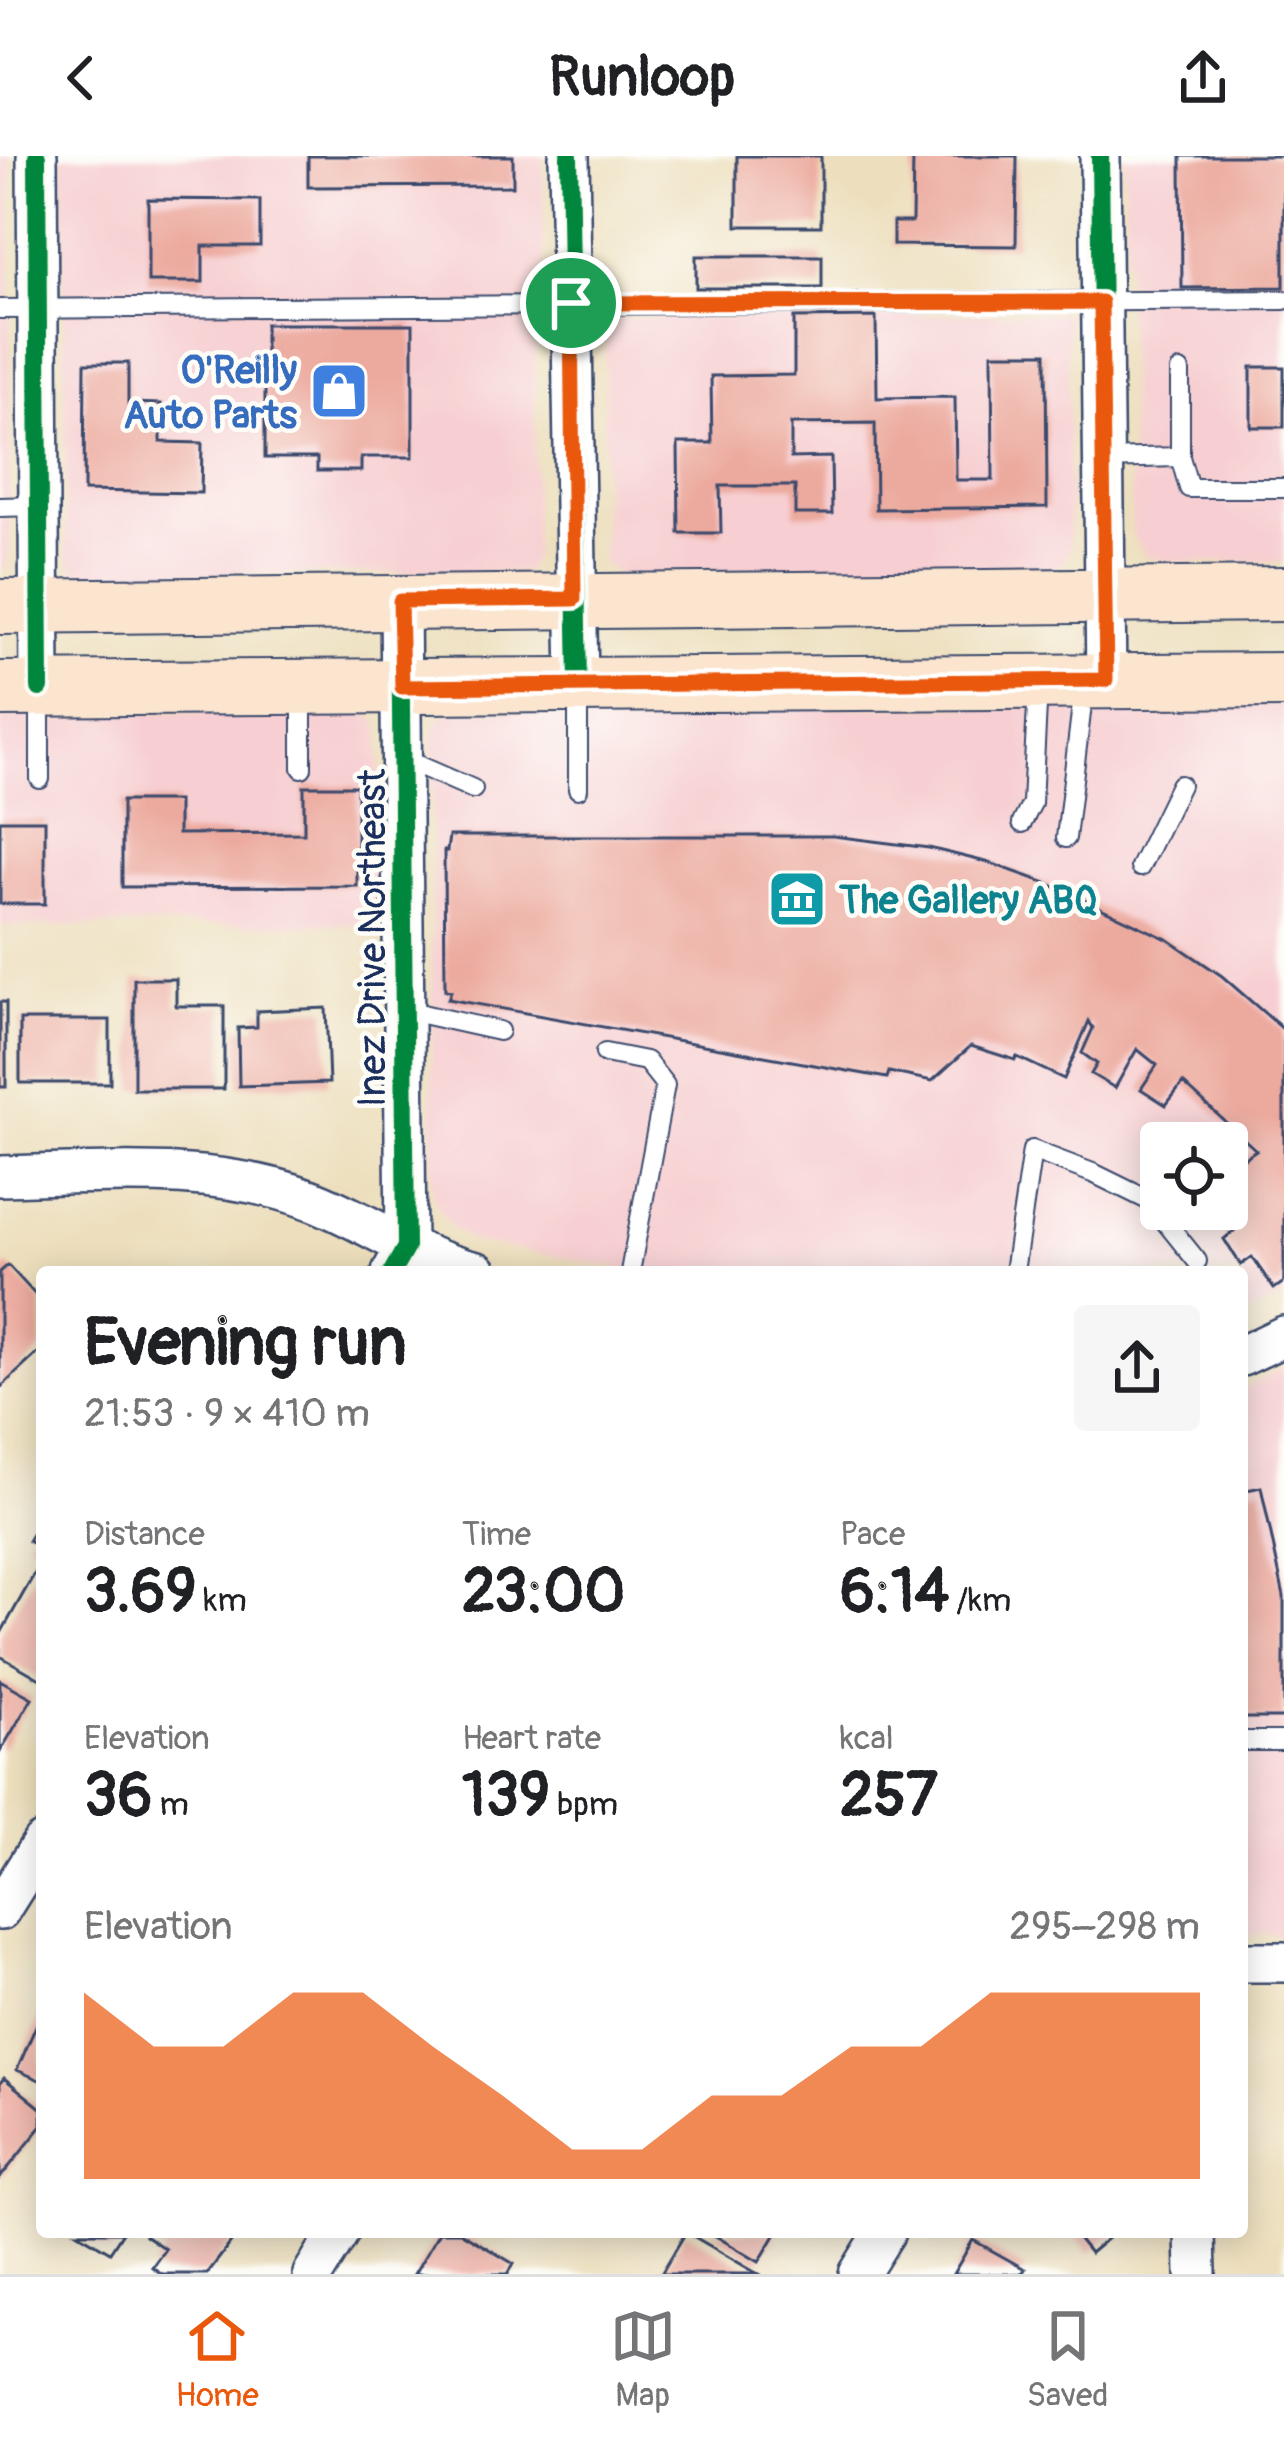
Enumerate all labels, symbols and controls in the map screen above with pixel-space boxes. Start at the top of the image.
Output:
text: Runloop [549,44,735,112]
icon: back [48,45,114,111]
icon: share [1170,45,1236,111]
pin [520,252,622,354]
icon: arrive [538,270,604,336]
place label: O'Reilly Auto Parts [123,346,298,440]
shop icon: O'Reilly Auto Parts [308,360,370,422]
street label: Inez Drive Northeast [348,768,397,1107]
museum icon: The Gallery ABQ [766,868,828,930]
place label: The Gallery ABQ [839,876,1098,925]
map controls [1140,1122,1248,1230]
button: locate [1140,1122,1248,1230]
text: Evening run [84,1302,407,1385]
button: share [1074,1305,1200,1431]
text: 21:53 · 9 × 410 m [84,1389,370,1438]
text: Distance [84,1514,205,1555]
text: Time [462,1514,531,1555]
text: Pace [840,1514,905,1555]
text: 3.69 [84,1555,196,1630]
text: 23:00 [462,1555,625,1630]
text: 6:14 [840,1555,949,1630]
text: km [196,1580,247,1621]
text: /km [949,1580,1011,1621]
text: Elevation [84,1718,210,1759]
text: Heart rate [462,1718,601,1759]
text: kcal [840,1718,894,1759]
text: 36 [84,1759,152,1834]
text: 139 [462,1759,550,1834]
text: 257 [840,1759,938,1834]
text: m [152,1784,189,1825]
text: bpm [550,1784,618,1825]
text: Elevation [84,1902,233,1951]
text: 295–298 m [1009,1902,1200,1951]
tab: Home [175,2303,259,2416]
tab: Map [610,2303,676,2416]
tab: Saved [1027,2303,1109,2416]

